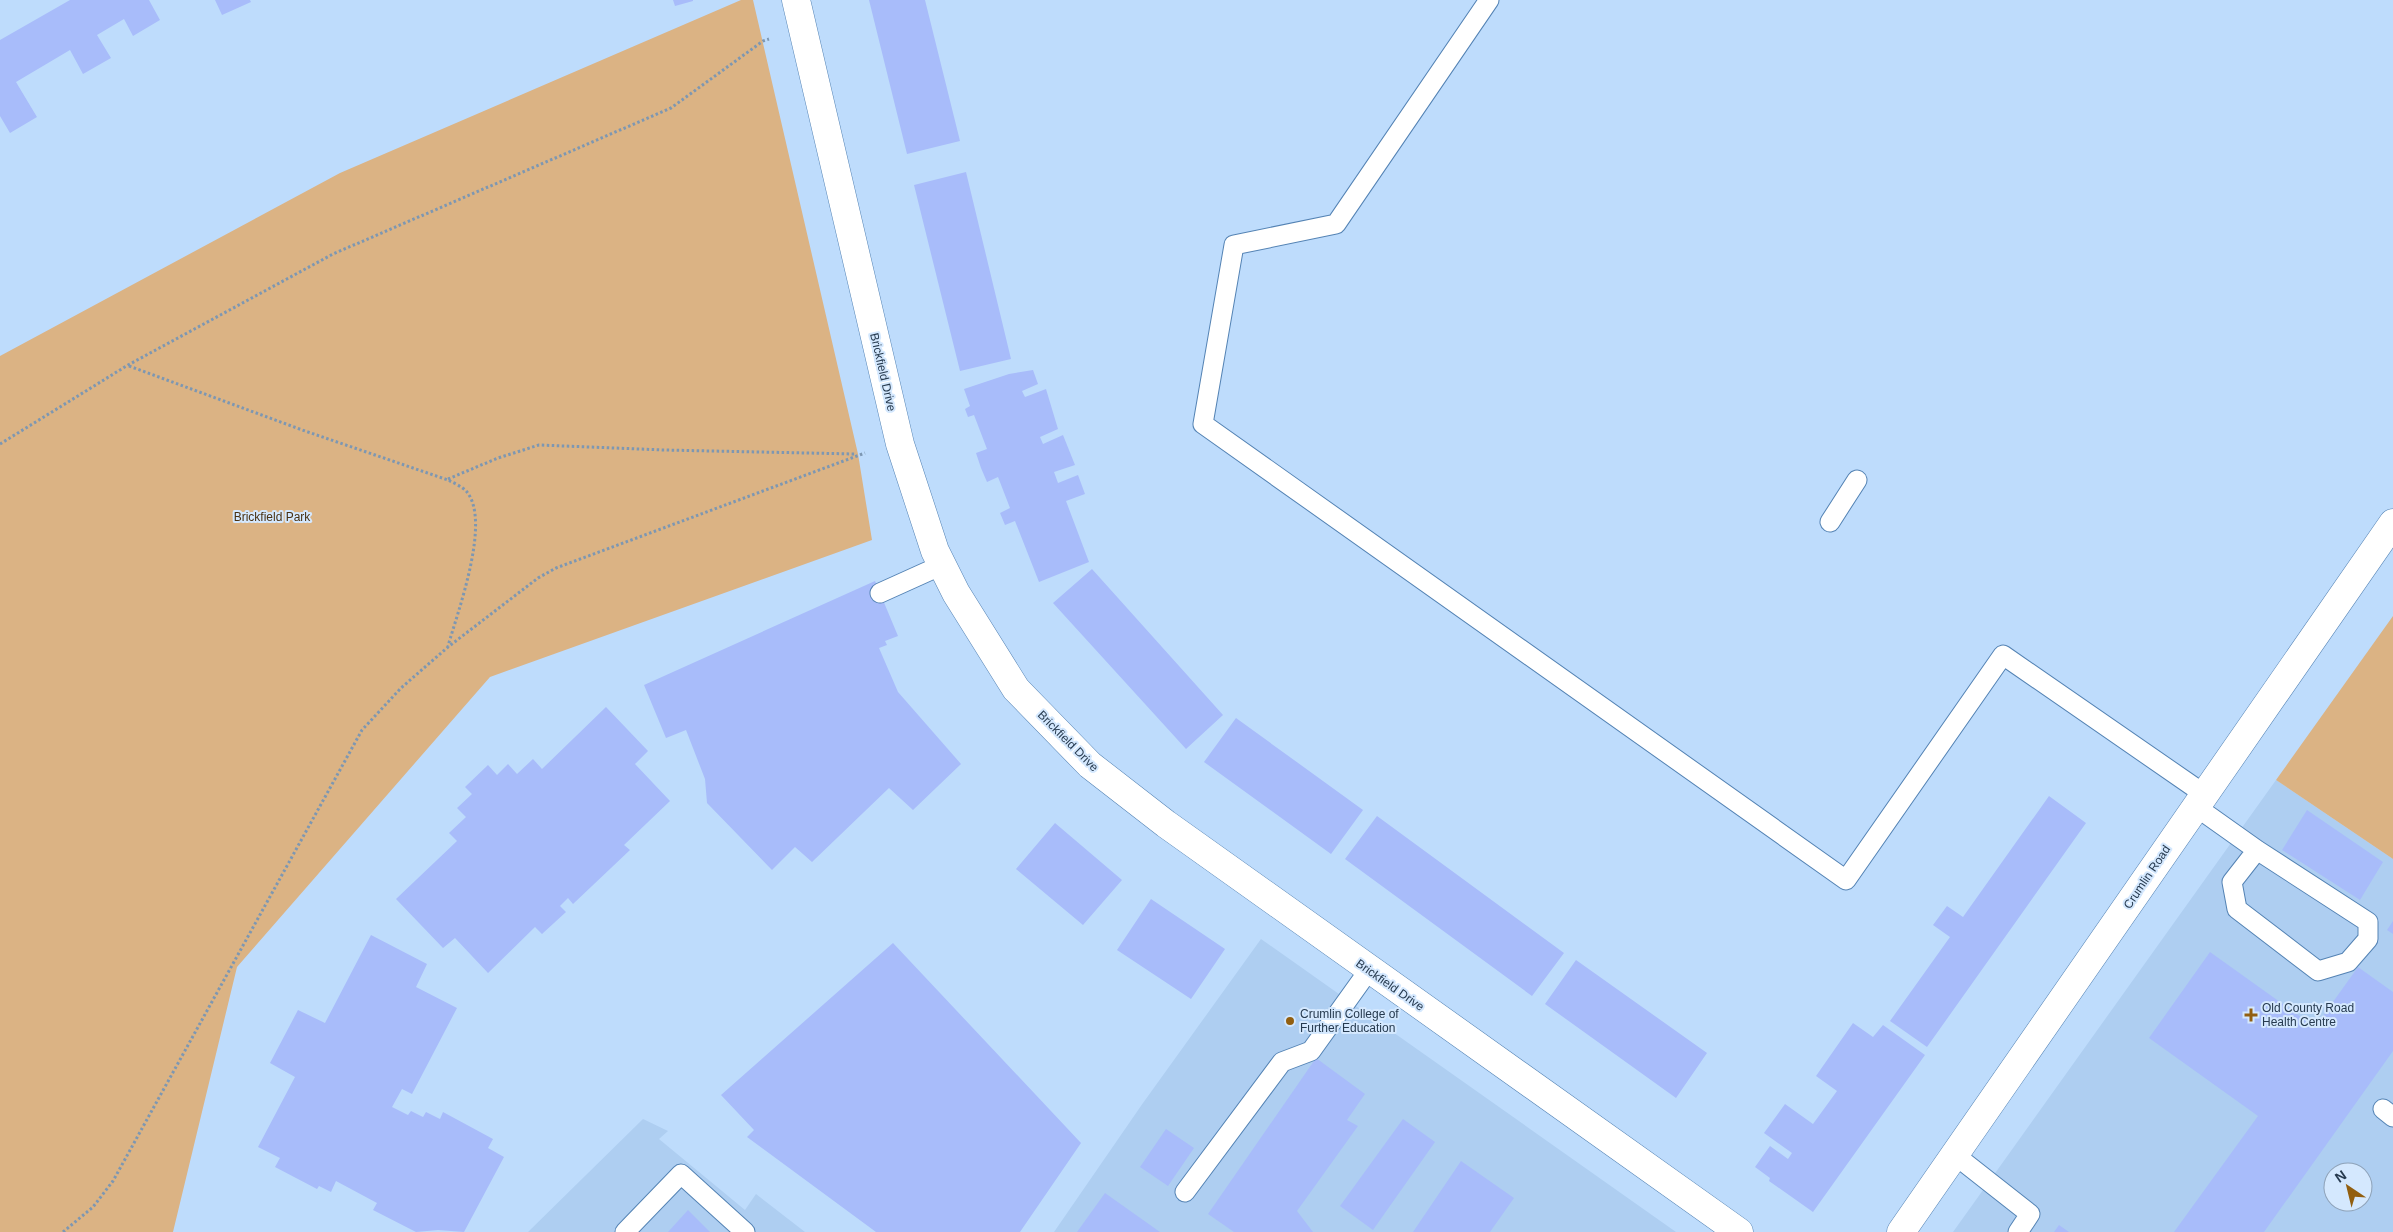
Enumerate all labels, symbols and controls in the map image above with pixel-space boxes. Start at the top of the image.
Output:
street label: Brickfield Drive [867,331,899,413]
park label: Brickfield Park [234,510,311,524]
street label: Brickfield Drive [1035,708,1101,774]
street label: Crumlin Road [2121,843,2173,911]
street label: Brickfield Drive [1353,956,1427,1014]
place label: Old County Road Health Centre [2262,1001,2354,1029]
place label: Crumlin College of Further Education [1300,1007,1399,1035]
marker: Old County Road Health Centre [2244,1008,2258,1022]
marker: Crumlin College of Further Education [1284,1015,1296,1027]
north arrow [2323,1162,2373,1212]
text: N [2332,1167,2349,1186]

